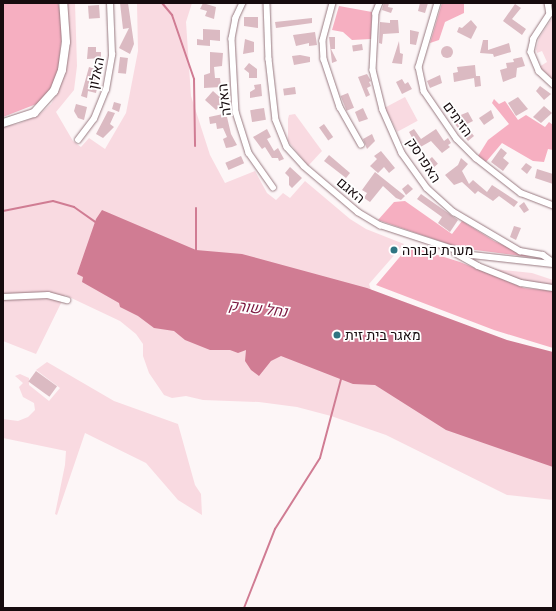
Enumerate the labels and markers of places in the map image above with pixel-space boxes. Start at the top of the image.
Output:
place label: מערת קבורה [402,242,473,258]
marker: מערת קבורה [389,245,399,255]
place label: מאגר בית זית [345,327,421,343]
marker: מאגר בית זית [332,330,342,340]

